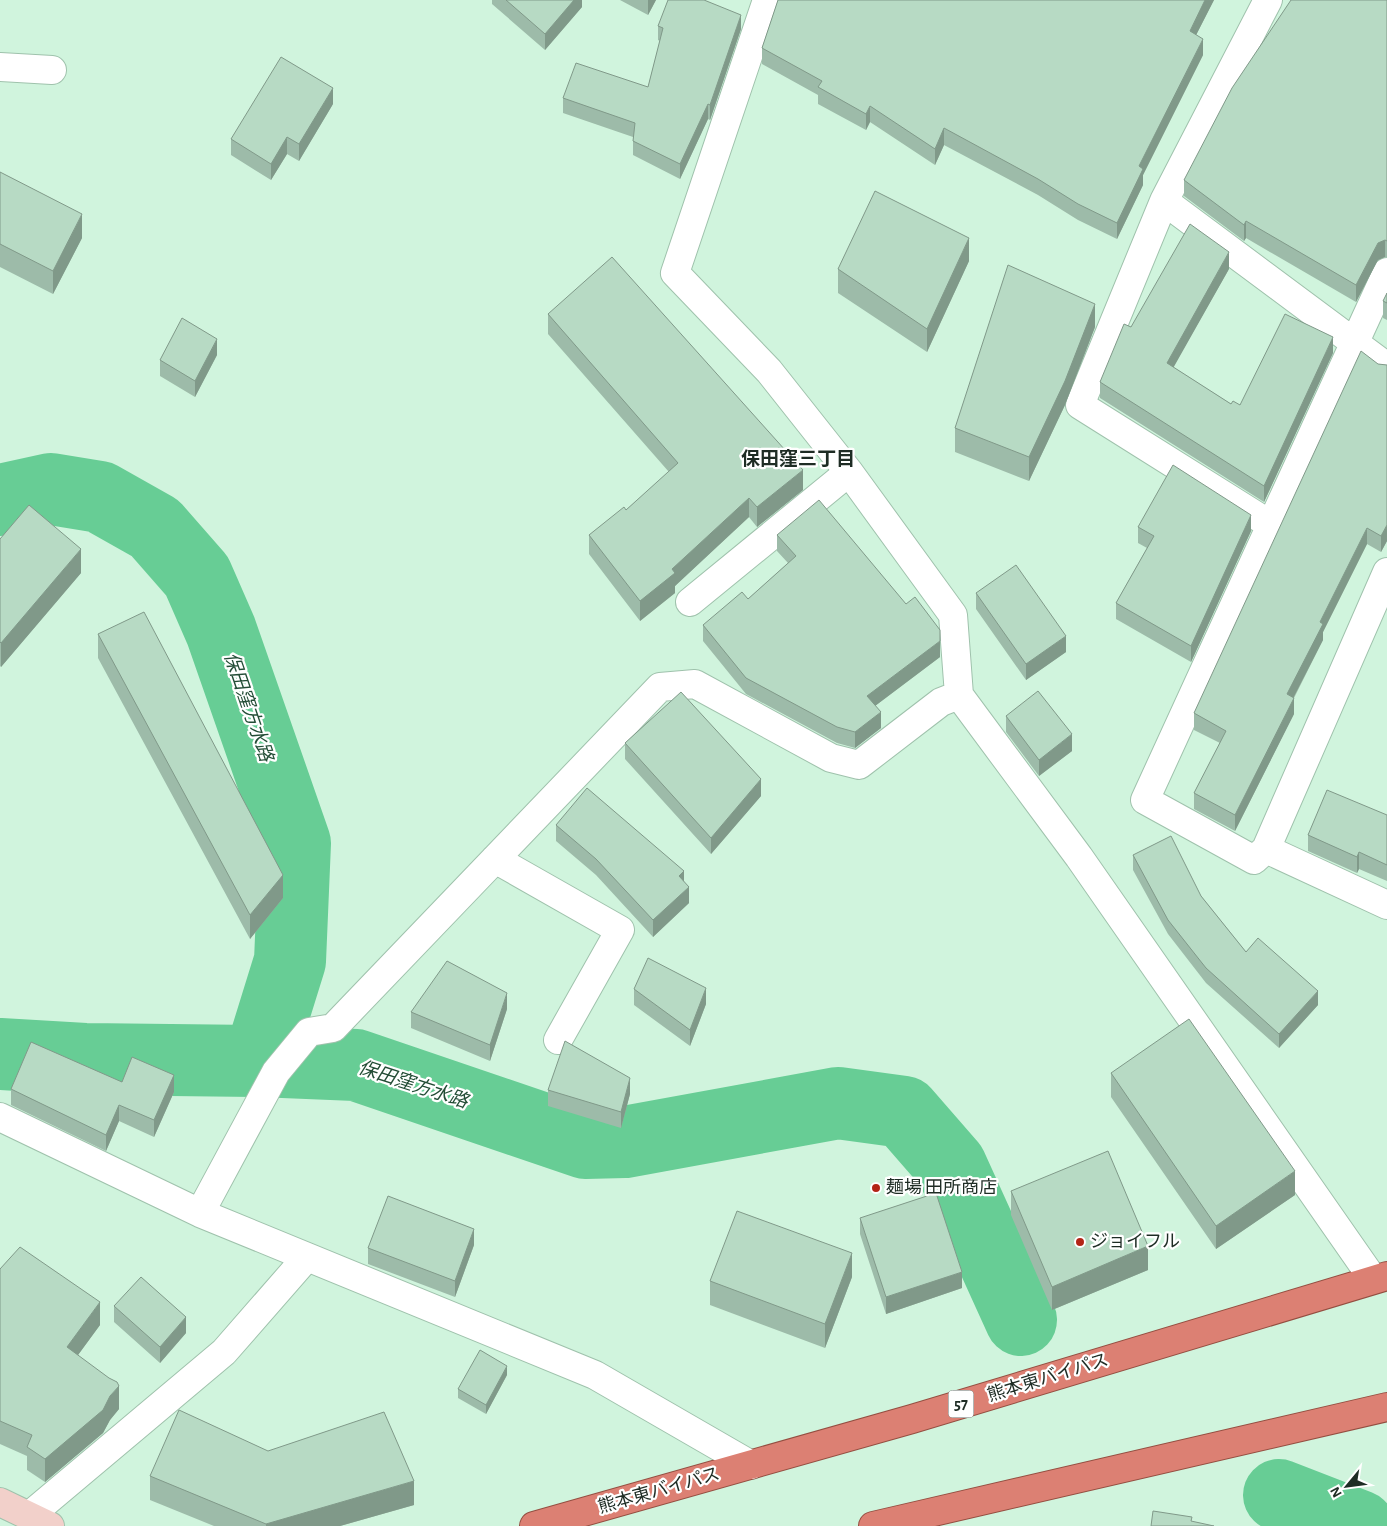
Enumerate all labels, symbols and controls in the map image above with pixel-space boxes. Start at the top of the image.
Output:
district label: 保田窪三丁目 [741,449,855,469]
water label: 保田窪方水路 [220,649,278,766]
water label: 保田窪方水路 [356,1056,473,1112]
place label: 麺場 田所商店 [886,1178,997,1197]
marker: 麺場 田所商店 [870,1182,882,1194]
place label: ジョイフル [1090,1232,1180,1251]
marker: ジョイフル [1074,1236,1086,1248]
street label: 熊本東バイパス [985,1349,1111,1405]
road number: 57 [948,1390,974,1418]
north arrow [1322,1461,1372,1511]
street label: 熊本東バイパス [596,1463,722,1517]
text: N [1328,1484,1345,1499]

